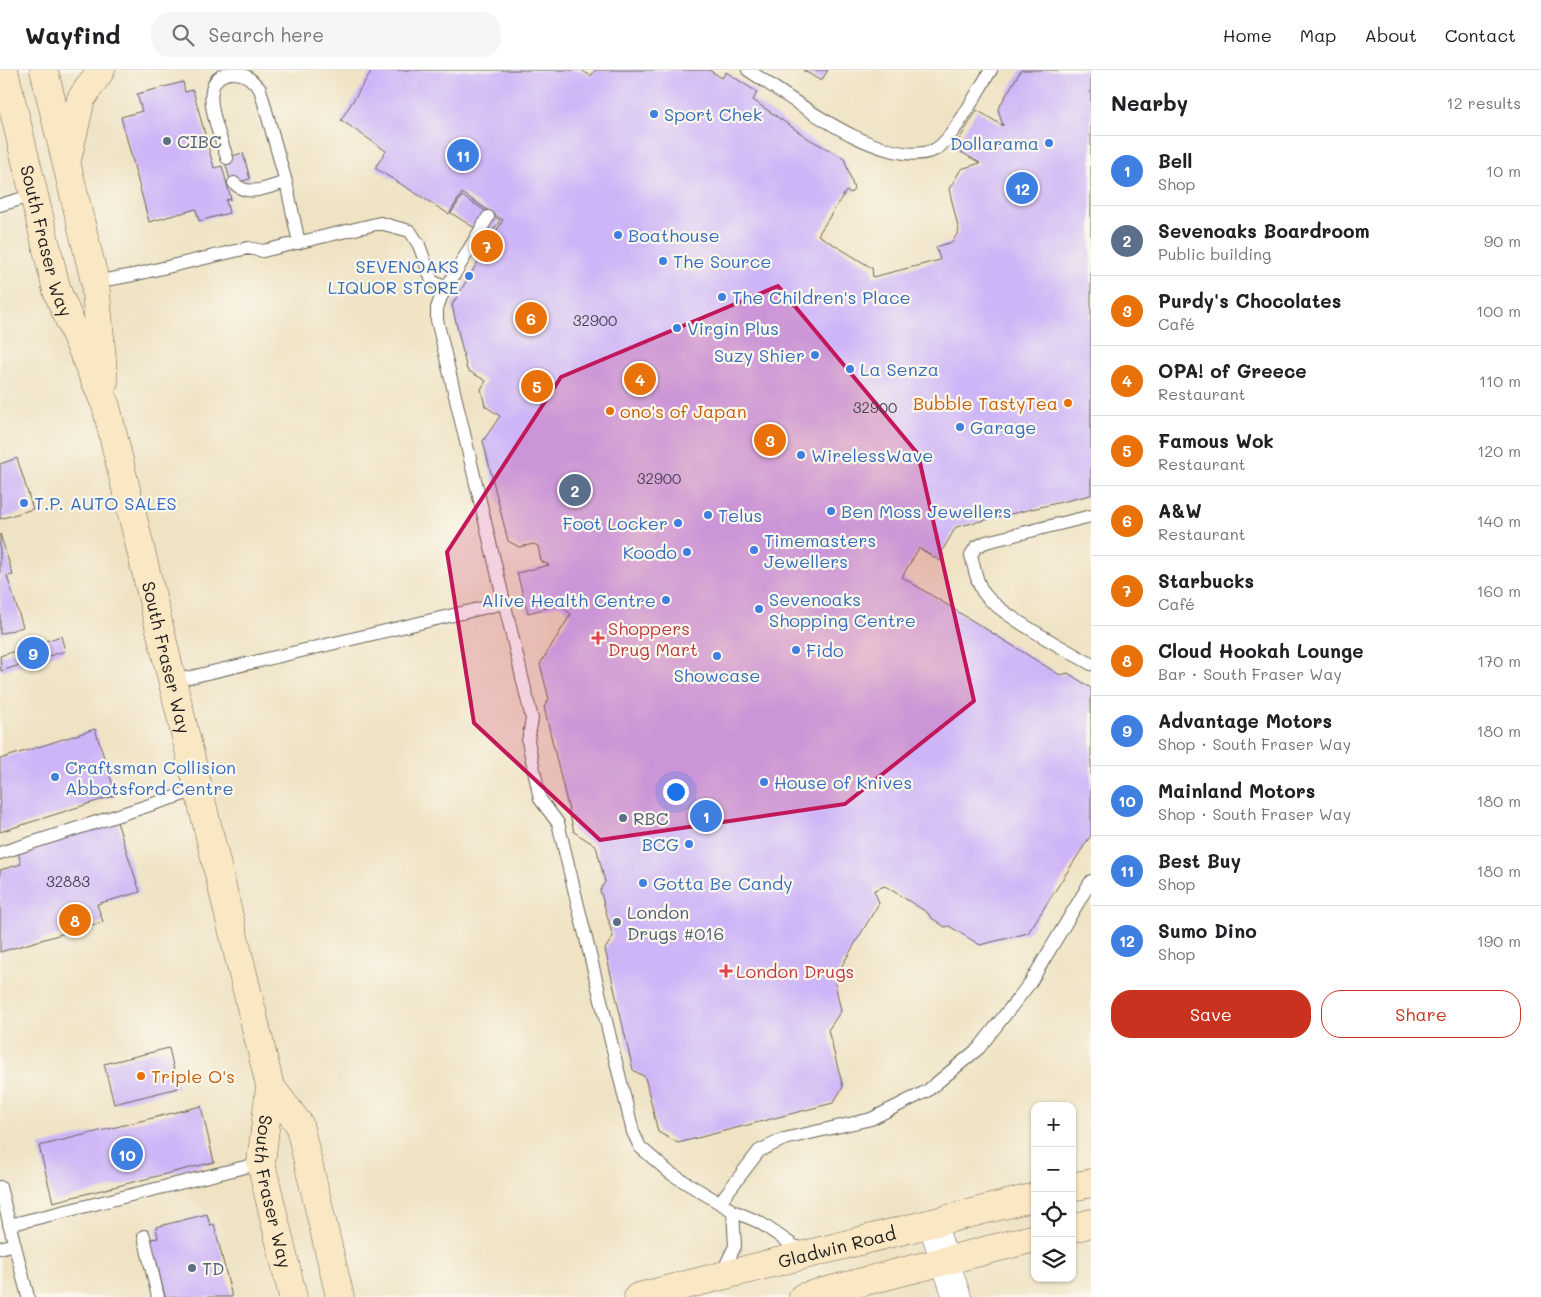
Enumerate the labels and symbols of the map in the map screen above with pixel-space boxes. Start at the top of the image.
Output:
place label: Sport Chek [664,102,762,126]
marker: Sport Chek [648,108,660,120]
place label: CIBC [177,129,222,153]
place label: Dollarama [950,131,1039,155]
marker: CIBC [161,135,173,147]
pin: 11 [447,136,479,174]
marker: Dollarama [1043,137,1055,149]
street label: South Fraser Way [15,162,79,320]
pin: 12 [1006,169,1038,207]
place label: Boathouse [628,223,720,247]
pin: 7 [471,227,503,265]
marker: Boathouse [612,229,624,241]
place label: The Source [673,249,772,273]
place label: SEVENOAKS LIQUOR STORE [328,254,459,299]
marker: The Source [657,255,669,267]
marker: SEVENOAKS LIQUOR STORE [463,270,475,282]
place label: The Children's Place [732,285,911,309]
marker: The Children's Place [716,291,728,303]
pin: 6 [515,299,547,337]
house number: 32900 [573,310,617,330]
place label: Virgin Plus [687,316,779,340]
marker: Virgin Plus [671,322,683,334]
place label: Suzy Shier [714,343,805,367]
marker: Suzy Shier [809,349,821,361]
place label: La Senza [860,357,939,381]
pin: 4 [624,360,656,398]
marker: La Senza [844,363,856,375]
pin: 5 [521,367,553,405]
place label: Bubble TastyTea [913,391,1058,415]
house number: 32900 [853,397,897,417]
marker: Bubble TastyTea [1062,397,1074,409]
place label: ono's of Japan [620,399,747,423]
marker: ono's of Japan [604,405,616,417]
place label: Garage [970,415,1036,439]
pin: 3 [754,421,786,459]
marker: Garage [954,421,966,433]
place label: WirelessWave [811,443,933,467]
marker: WirelessWave [795,449,807,461]
house number: 32900 [637,468,681,488]
pin: 2 [559,471,591,509]
place label: T.P. AUTO SALES [34,491,177,515]
marker: T.P. AUTO SALES [18,497,30,509]
place label: Ben Moss Jewellers [841,499,1011,523]
place label: Telus [718,503,762,527]
marker: Ben Moss Jewellers [825,505,837,517]
marker: Telus [702,509,714,521]
place label: Foot Locker [562,511,668,535]
marker: Foot Locker [672,517,684,529]
place label: Timemasters Jewellers [764,528,876,573]
place label: Koodo [623,540,677,564]
marker: Timemasters Jewellers [748,544,760,556]
marker: Koodo [681,546,693,558]
street label: South Fraser Way [137,579,197,736]
place label: Sevenoaks Shopping Centre [769,587,916,632]
place label: Alive Health Centre [481,588,656,612]
marker: Alive Health Centre [660,594,672,606]
marker: Sevenoaks Shopping Centre [753,603,765,615]
place label: Shoppers Drug Mart [608,616,698,661]
marker: Shoppers Drug Mart [592,632,604,644]
pin: 9 [17,634,49,672]
place label: Fido [806,638,844,662]
marker: Fido [790,644,802,656]
marker: Showcase [711,650,723,662]
place label: Showcase [674,663,760,687]
place label: Craftsman Collision Abbotsford Centre [65,755,236,800]
place label: House of Knives [774,770,912,794]
marker: Craftsman Collision Abbotsford Centre [49,771,61,783]
marker: House of Knives [758,776,770,788]
your location [663,779,689,805]
pin: 1 [690,797,722,835]
place label: RBC [633,806,669,830]
marker: RBC [617,812,629,824]
place label: BCG [642,832,679,856]
marker: BCG [683,838,695,850]
house number: 32883 [46,871,90,891]
place label: Gotta Be Candy [653,871,793,895]
marker: Gotta Be Candy [637,877,649,889]
place label: London Drugs #016 [627,900,724,945]
pin: 8 [59,901,91,939]
marker: London Drugs #016 [611,916,623,928]
place label: London Drugs [736,959,854,983]
marker: London Drugs [720,965,732,977]
place label: Triple O's [151,1064,235,1088]
marker: Triple O's [135,1070,147,1082]
street label: South Fraser Way [249,1114,298,1271]
pin: 10 [111,1135,143,1173]
street label: Gladwin Road [775,1221,898,1273]
place label: TD [202,1256,224,1280]
marker: TD [186,1262,198,1274]

